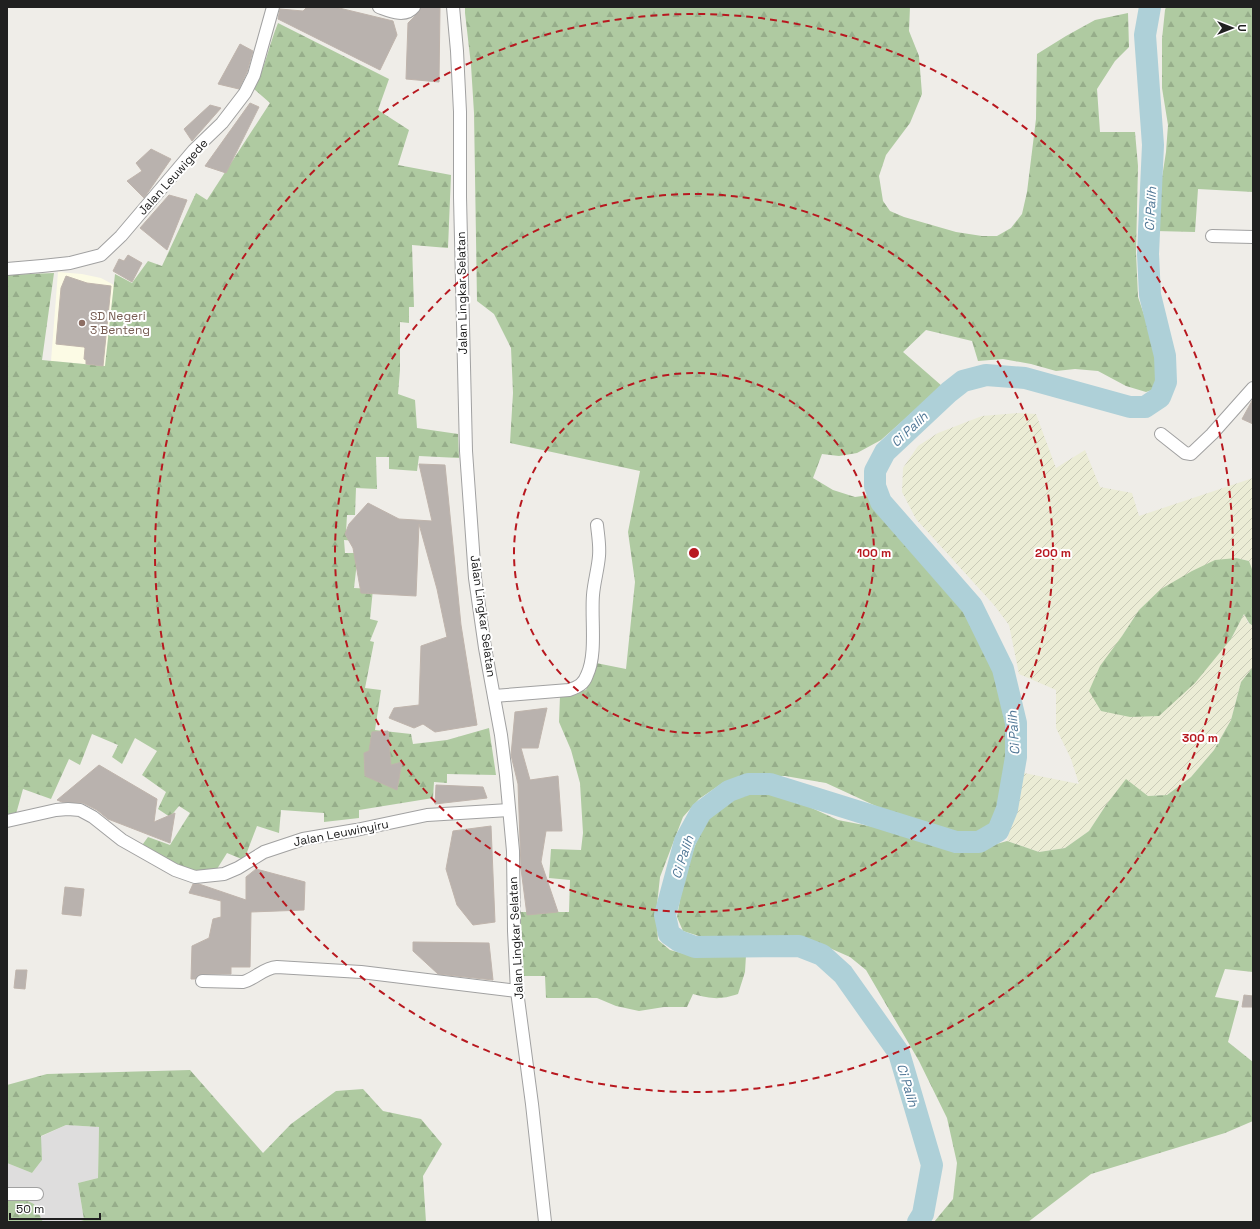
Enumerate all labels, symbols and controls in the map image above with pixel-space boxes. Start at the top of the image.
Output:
north arrow [1212,8,1252,48]
text: U [1235,24,1249,32]
street label: Jalan Leuwigede [135,136,211,218]
water label: Ci Palih [1141,185,1160,232]
street label: Jalan Lingkar Selatan [453,231,471,355]
place label: SD Negeri 3 Benteng [90,308,150,338]
marker: SD Negeri 3 Benteng [77,318,87,328]
water label: Ci Palih [887,407,932,451]
text: 100 m [857,545,891,561]
text: 200 m [1035,545,1071,561]
centre of rings [687,546,701,560]
street label: Jalan Lingkar Selatan [467,554,499,678]
water label: Ci Palih [1003,709,1024,756]
text: 300 m [1182,730,1218,746]
street label: Jalan Leuwinyiru [292,816,390,850]
water label: Ci Palih [668,832,698,881]
street label: Jalan Lingkar Selatan [505,876,527,1000]
water label: Ci Palih [893,1061,922,1110]
scale bar [10,1195,100,1221]
text: 50 m [16,1201,44,1217]

